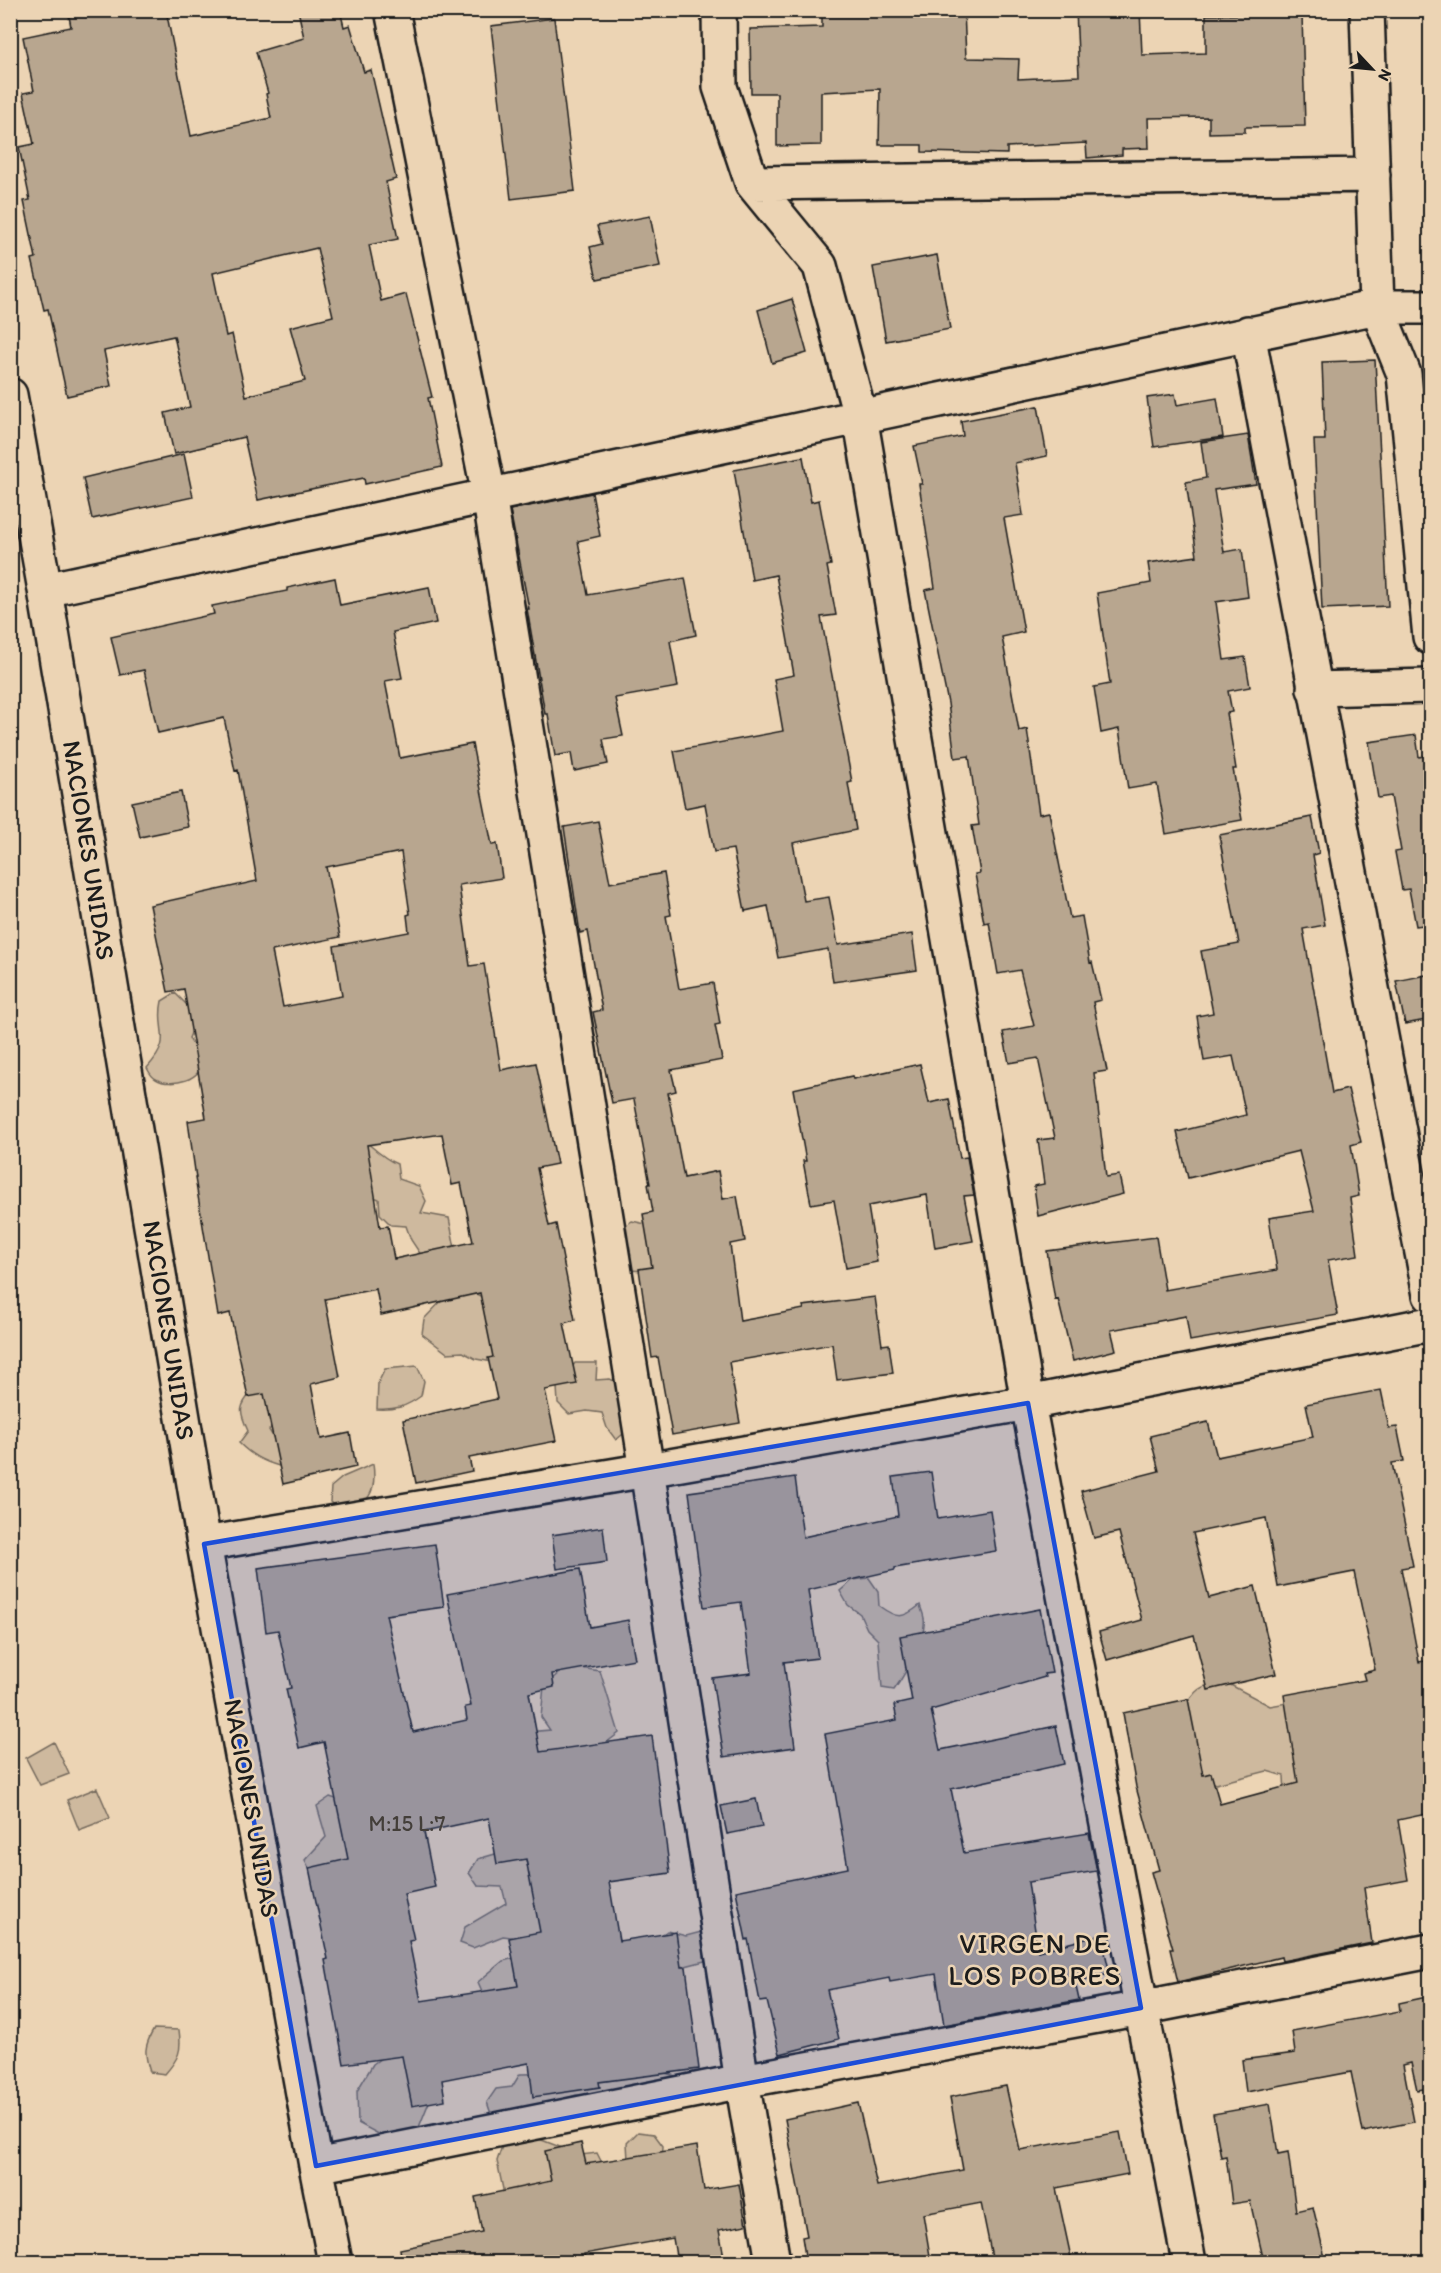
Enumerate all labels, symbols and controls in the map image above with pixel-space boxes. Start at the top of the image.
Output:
north arrow [1342,39,1402,99]
text: N [1374,66,1396,84]
street label: NACIONES UNIDAS [56,738,122,962]
street label: NACIONES UNIDAS [136,1218,202,1442]
street label: NACIONES UNIDAS [217,1696,287,1920]
house number: M:15 L:7 [369,1810,445,1837]
district label: VIRGEN DE LOS POBRES [948,1926,1122,1992]

